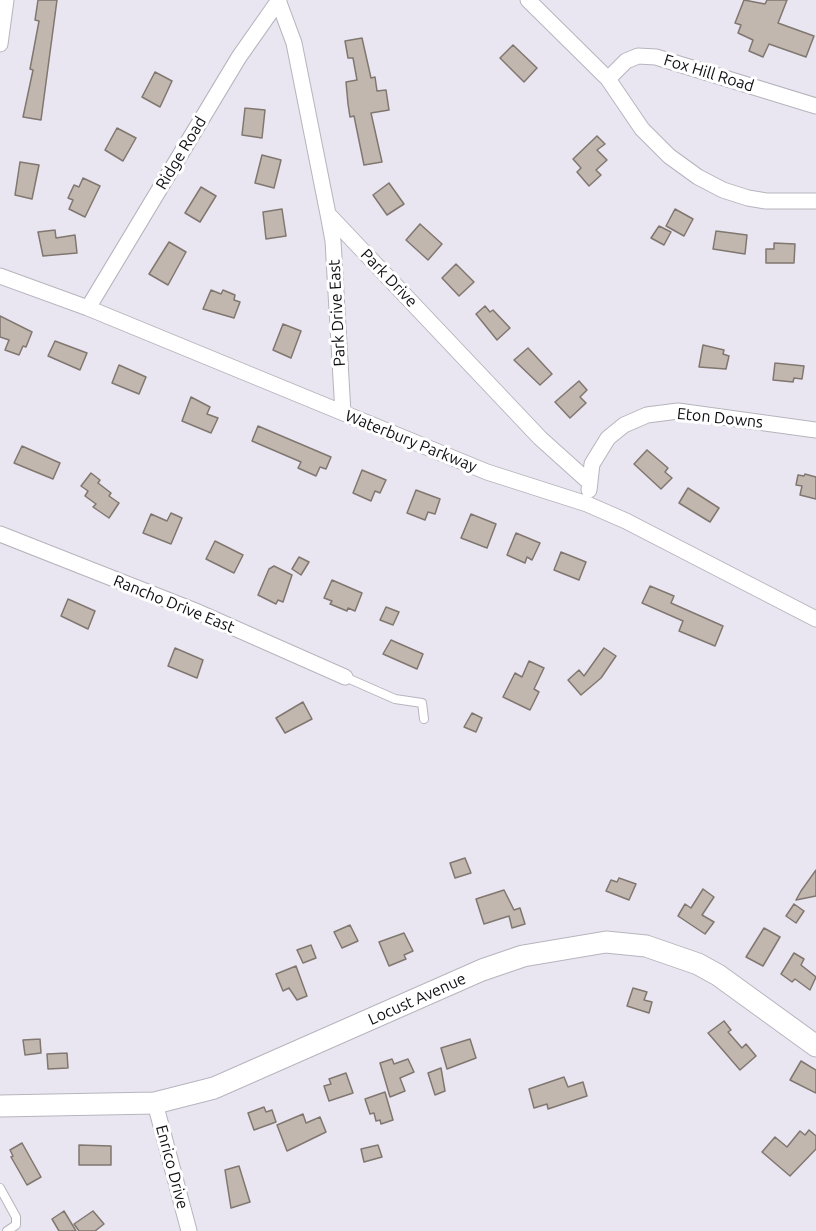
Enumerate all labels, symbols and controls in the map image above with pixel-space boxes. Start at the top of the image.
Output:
street label: Fox Hill Road [662,50,756,96]
street label: Ridge Road [152,113,210,193]
street label: Park Drive [357,245,421,311]
street label: Park Drive East [325,259,349,367]
street label: Eton Downs [676,404,764,432]
street label: Waterbury Parkway [342,406,480,476]
street label: Rancho Drive East [111,571,237,637]
street label: Locust Avenue [365,969,469,1029]
street label: Enrico Drive [152,1123,192,1211]

